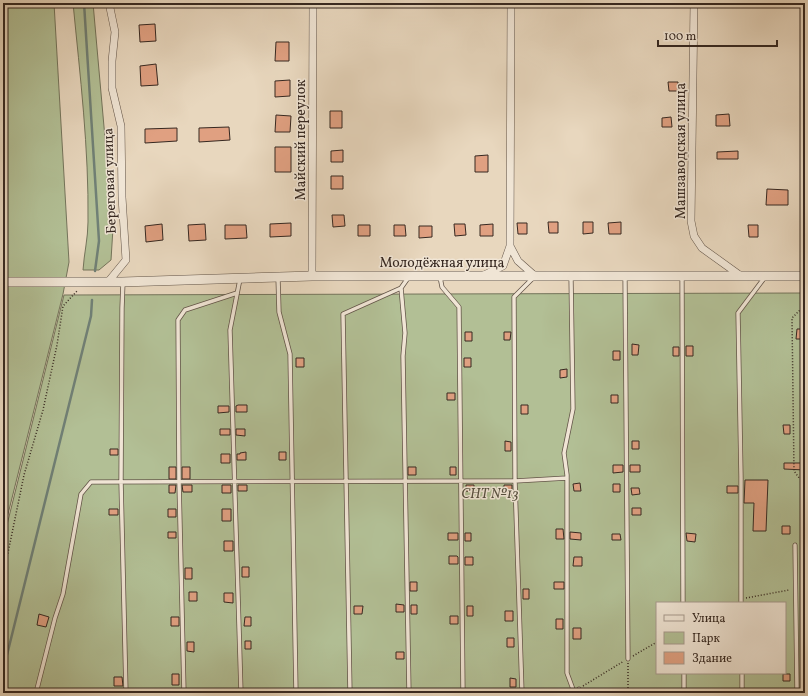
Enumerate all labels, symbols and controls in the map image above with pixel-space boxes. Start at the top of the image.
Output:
scale bar [658,22,777,48]
text: 100 m [664,29,697,45]
street label: Майский переулок [292,79,311,201]
street label: Машзаводская улица [672,83,691,219]
street label: Береговая улица [99,128,122,234]
street label: Молодёжная улица [379,254,505,273]
park label: СНТ №13 [461,485,519,504]
legend [656,602,786,674]
text: Улица [692,611,725,627]
text: Парк [692,631,720,647]
text: Здание [692,651,732,667]

